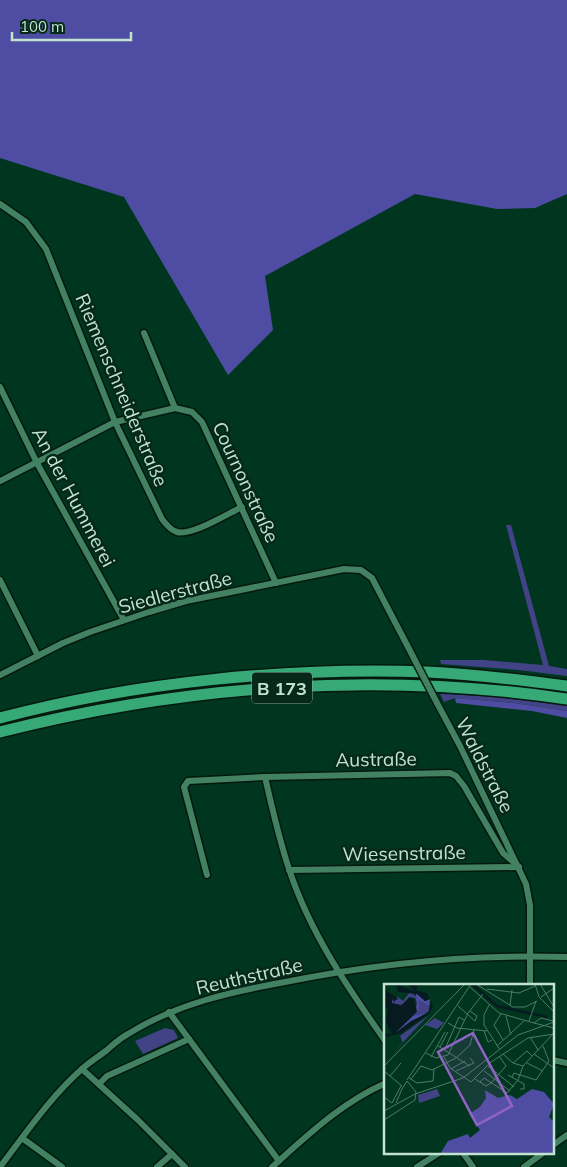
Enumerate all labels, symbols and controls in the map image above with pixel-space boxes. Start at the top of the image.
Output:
scale bar [12,10,131,42]
text: 100 m [20,17,64,36]
street label: Riemenschneiderstraße [70,290,174,490]
street label: Cournonstraße [207,418,285,546]
street label: An der Hummerei [27,423,121,571]
street label: Siedlerstraße [116,565,234,619]
road number: B 173 [252,672,312,704]
street label: Waldstraße [451,713,519,817]
street label: Austraße [335,746,417,772]
street label: Wiesenstraße [342,840,466,866]
street label: Reuthstraße [193,952,305,1000]
inset map [384,984,554,1154]

